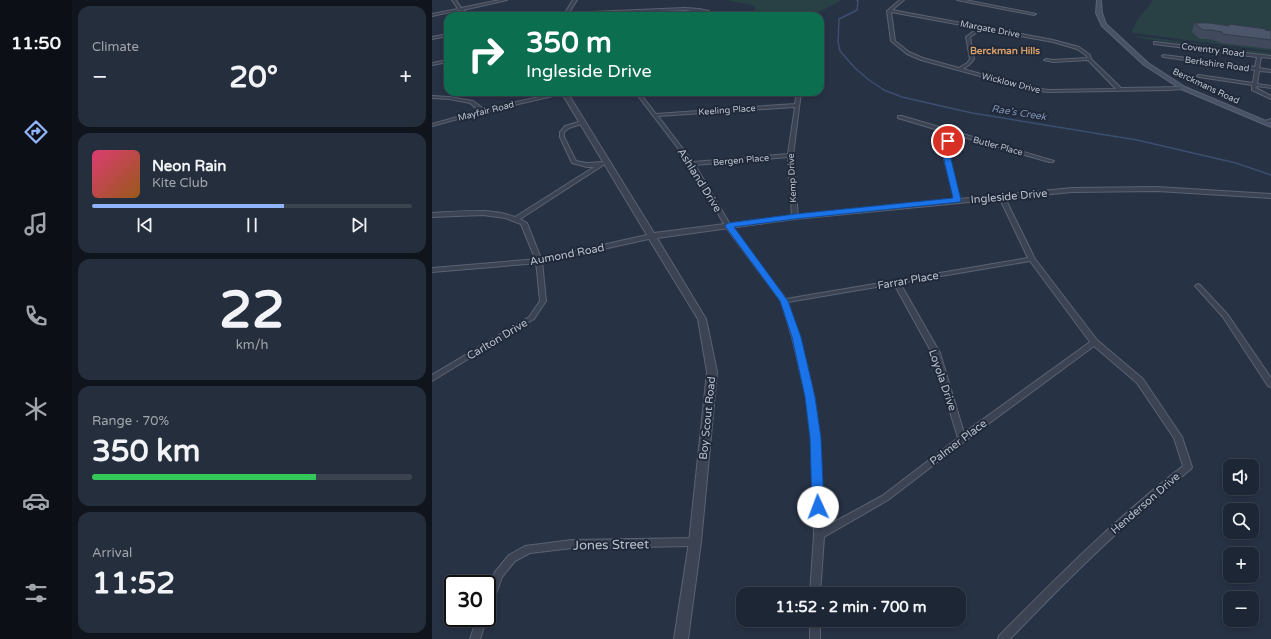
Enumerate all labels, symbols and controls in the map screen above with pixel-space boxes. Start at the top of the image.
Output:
street label: Margate Drive [959,18,1021,41]
text: 350 m [526,26,612,60]
icon: right [460,28,512,80]
text: 11:50 [11,32,61,54]
text: Climate [92,39,139,55]
street label: Coventry Road [1181,41,1245,60]
district label: Berckman Hills [970,45,1040,57]
street label: Berkshire Road [1184,55,1250,74]
text: 20° [229,59,278,96]
text: Ingleside Drive [526,60,652,82]
text: − [92,64,108,90]
text: + [400,64,412,90]
street label: Berckmans Road [1171,66,1241,107]
street label: Wicklow Drive [980,71,1041,96]
street label: Mayfair Road [457,99,515,124]
street label: Keeling Place [698,103,756,118]
water label: Rae's Creek [991,103,1049,123]
icon: directions [22,118,50,146]
pin [931,124,965,158]
icon: arrive [937,130,959,152]
street label: Butler Place [972,135,1024,158]
street label: Ashland Drive [675,146,724,215]
street label: Bergen Place [712,153,770,168]
street label: Kemp Drive [786,153,799,203]
text: Neon Rain [152,157,226,175]
text: Kite Club [152,175,208,191]
street label: Ingleside Drive [970,187,1048,206]
icon: music [22,210,50,238]
icon: previous [134,214,156,236]
icon: pause [241,214,263,236]
icon: next [348,214,370,236]
street label: Aumond Road [529,241,606,268]
street label: Farrar Place [876,269,940,292]
text: 22 [219,279,285,342]
icon: phone [22,302,50,330]
street label: Carlton Drive [465,316,530,363]
text: km/h [236,337,268,353]
street label: Loyola Drive [926,348,959,413]
street label: Boy Scout Road [697,376,718,460]
icon: climate [22,395,50,423]
text: Range · 70% [92,413,169,429]
street label: Palmer Place [927,417,989,468]
text: 350 km [92,433,200,470]
map controls [1223,459,1259,627]
button: sound [1223,459,1259,495]
street label: Henderson Drive [1108,470,1182,537]
position arrow [797,486,839,528]
icon: car [22,487,50,515]
button: search [1223,503,1259,539]
street label: Jones Street [573,536,649,554]
text: Arrival [92,545,132,561]
button: + [1223,547,1259,583]
text: 11:52 [92,565,175,602]
speed limit sign: 30 [444,575,496,627]
icon: filters [22,579,50,607]
button: − [1223,591,1259,627]
text: 11:52 · 2 min · 700 m [776,598,926,616]

